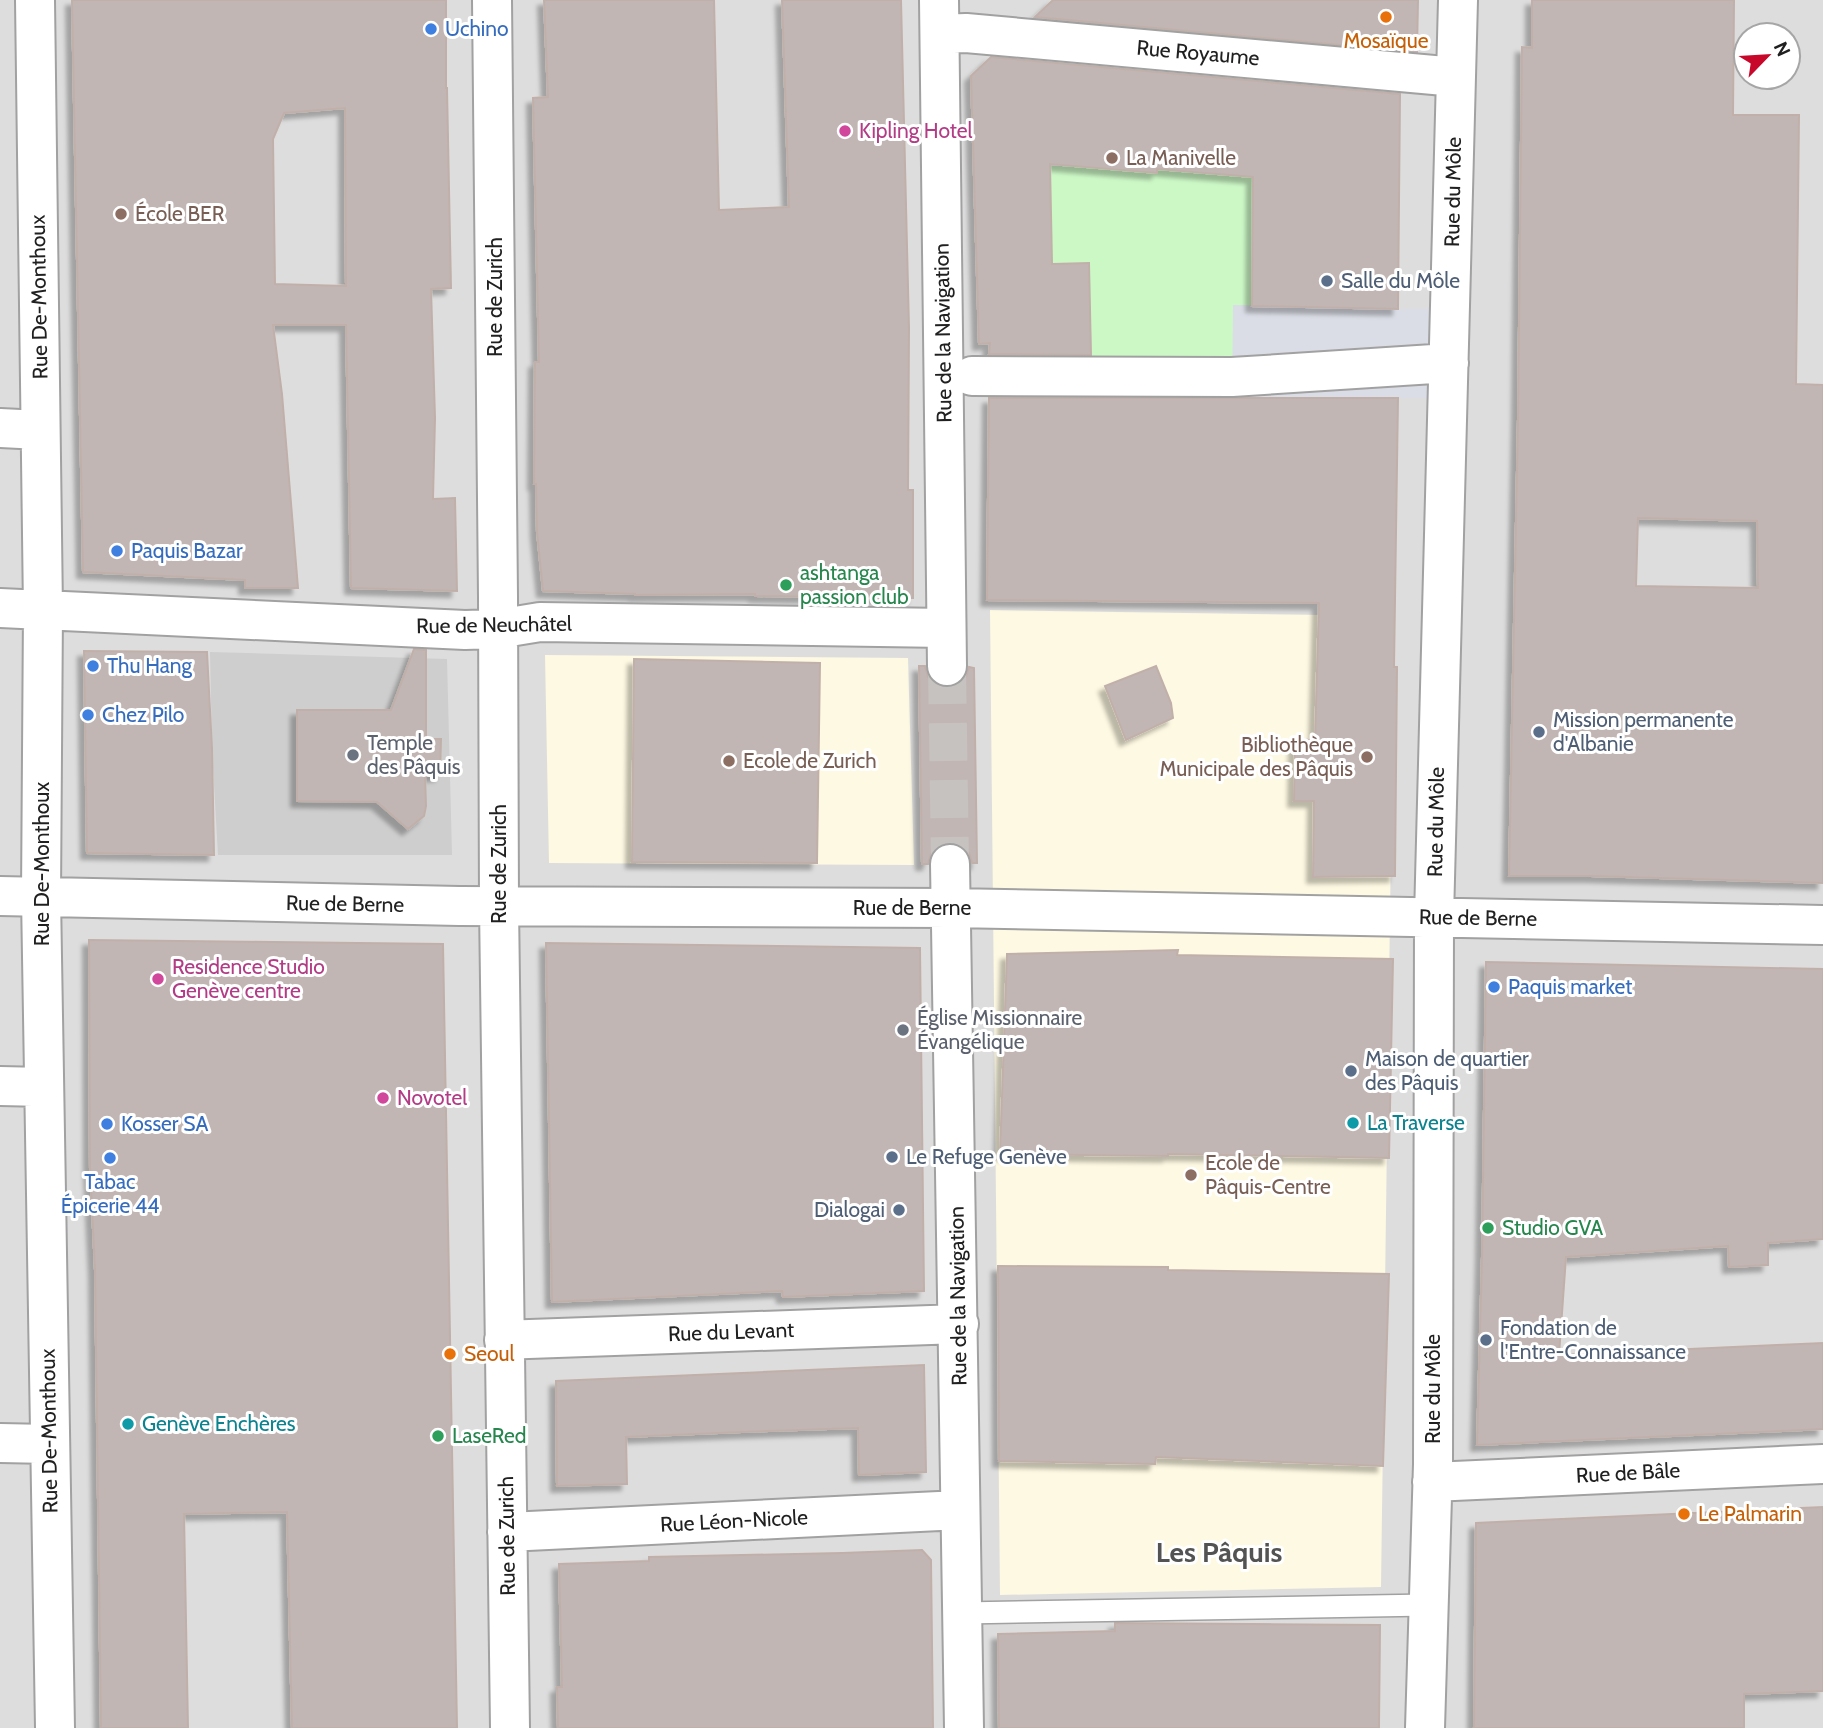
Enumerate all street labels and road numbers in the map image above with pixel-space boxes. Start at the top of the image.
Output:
street label: Rue Royaume [1136,35,1261,70]
street label: Rue du Môle [1439,136,1466,247]
street label: Rue De-Monthoux [25,214,52,380]
street label: Rue de Zurich [482,237,507,357]
street label: Rue de la Navigation [928,243,957,423]
street label: Rue de Neuchâtel [416,611,572,638]
street label: Rue du Môle [1422,766,1449,877]
street label: Rue De-Monthoux [29,782,54,946]
street label: Rue de Zurich [486,804,511,924]
street label: Rue de Berne [286,890,405,917]
street label: Rue de Berne [853,895,971,920]
street label: Rue de Berne [1419,904,1538,931]
street label: Rue de la Navigation [943,1206,972,1386]
street label: Rue du Levant [667,1317,794,1346]
street label: Rue du Môle [1420,1334,1445,1444]
street label: Rue De-Monthoux [35,1348,62,1514]
street label: Rue de Bâle [1575,1457,1681,1488]
street label: Rue de Zurich [493,1476,520,1596]
street label: Rue Léon-Nicole [660,1504,809,1537]

